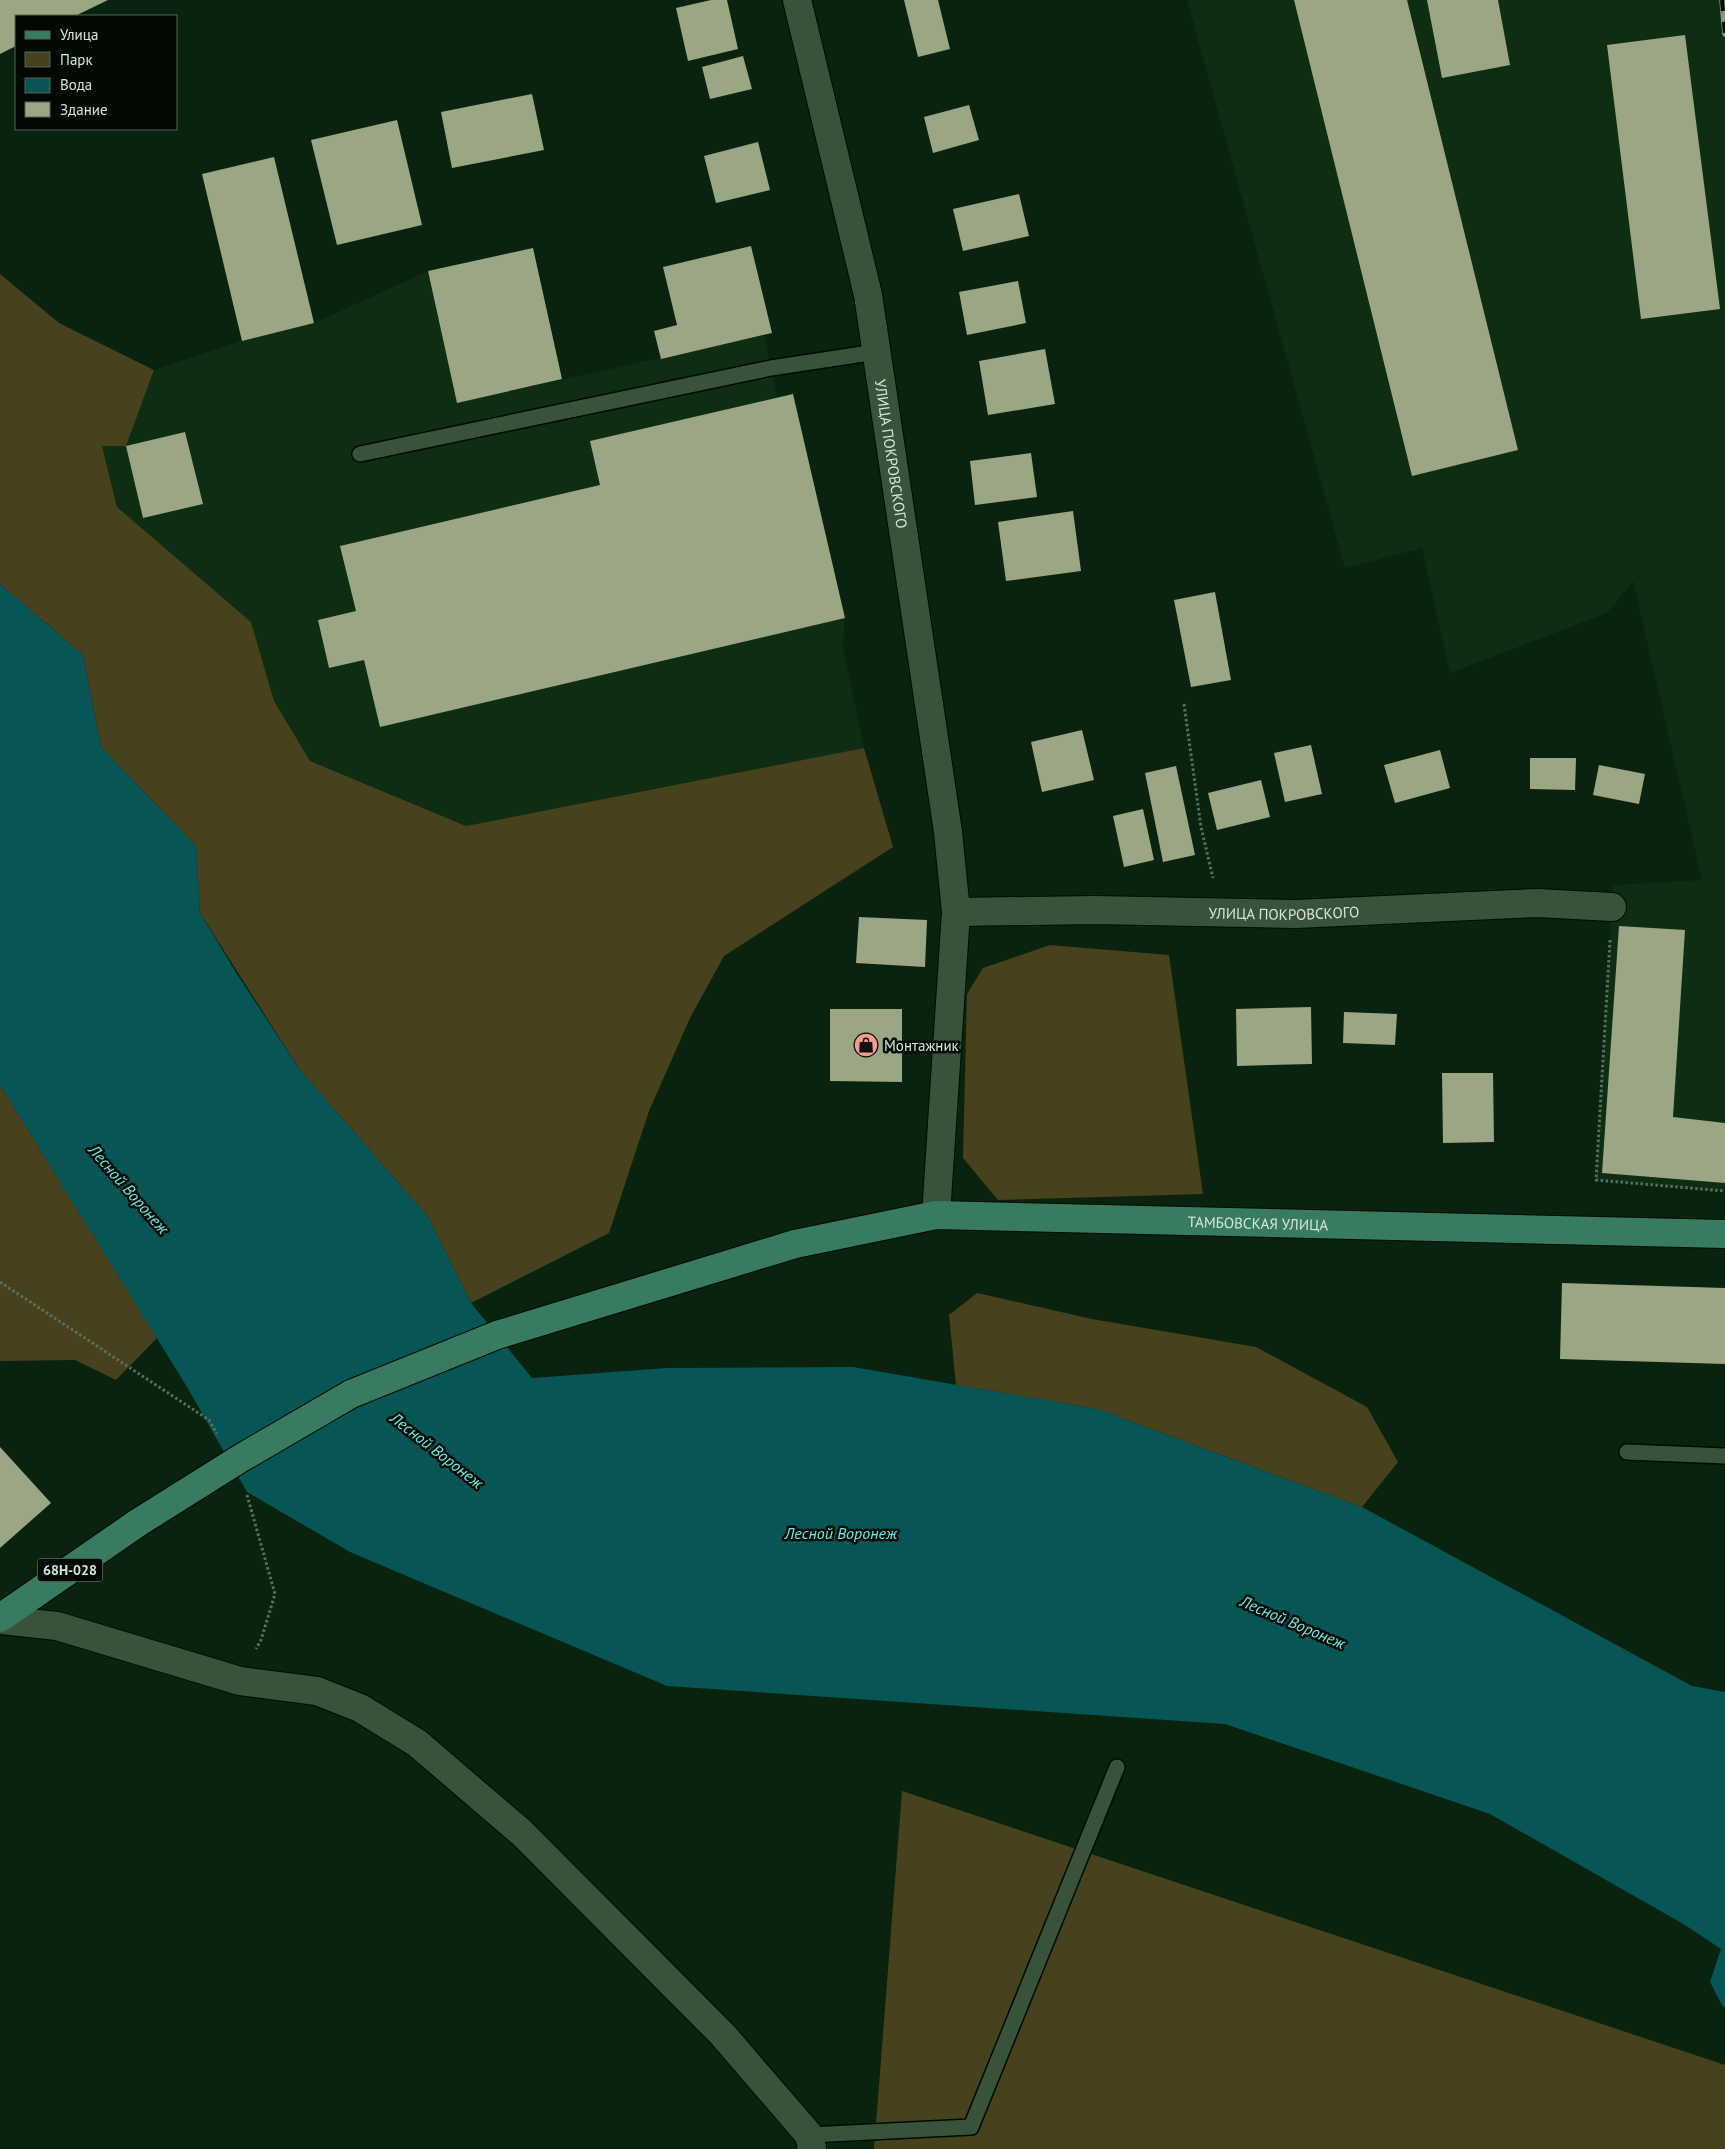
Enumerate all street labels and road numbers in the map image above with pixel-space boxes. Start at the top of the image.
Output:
street label: УЛИЦА ПОКРОВСКОГО [871,378,912,530]
street label: УЛИЦА ПОКРОВСКОГО [1208,902,1360,923]
street label: ТАМБОВСКАЯ УЛИЦА [1188,1212,1329,1234]
road number: 68Н-028 [38,1558,102,1582]

